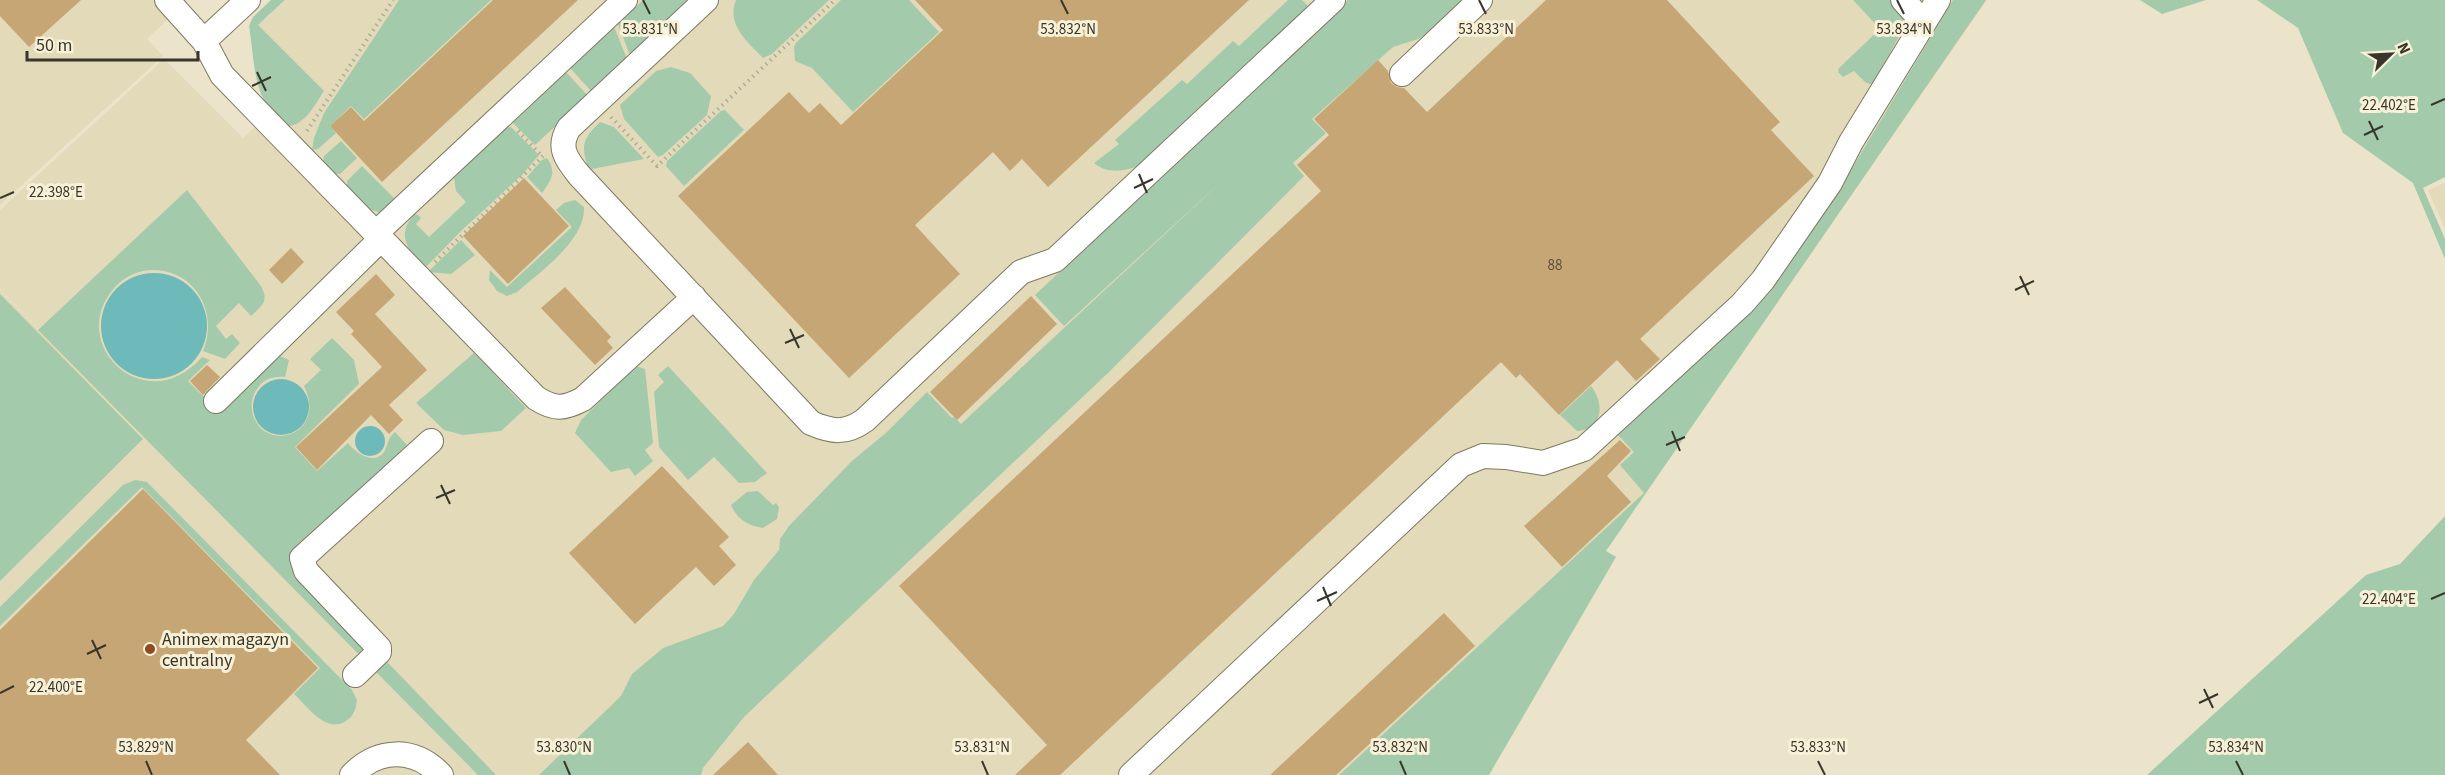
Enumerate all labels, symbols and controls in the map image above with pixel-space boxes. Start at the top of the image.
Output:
text: 53.831°N [622,19,678,40]
text: 53.832°N [1040,19,1096,40]
text: 53.833°N [1458,19,1514,40]
text: 53.834°N [1876,19,1932,40]
scale bar [27,24,198,62]
north arrow [2361,24,2421,84]
text: 50 m [36,33,72,58]
text: N [2392,39,2416,58]
text: 22.402°E [2362,95,2416,116]
text: 22.398°E [29,182,83,203]
house number: 88 [1548,255,1562,276]
text: 22.404°E [2362,589,2416,610]
place label: Animex magazyn centralny [162,627,289,673]
marker: Animex magazyn centralny [143,642,157,656]
text: 22.400°E [29,677,83,698]
text: 53.829°N [118,737,174,758]
text: 53.830°N [536,737,592,758]
text: 53.831°N [954,737,1010,758]
text: 53.832°N [1372,737,1428,758]
text: 53.833°N [1790,737,1846,758]
text: 53.834°N [2208,737,2264,758]

